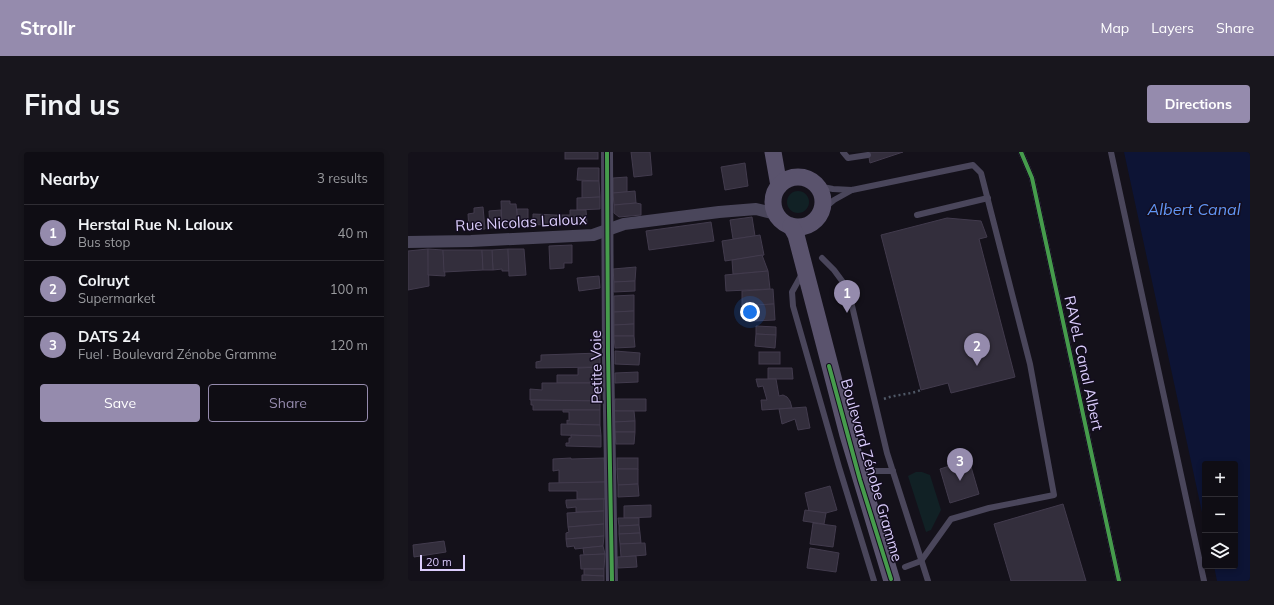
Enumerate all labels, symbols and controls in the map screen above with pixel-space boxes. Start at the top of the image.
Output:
text: Strollr [20,16,75,40]
text: Map [1100,19,1129,37]
text: Layers [1151,19,1194,37]
text: Share [1216,19,1254,37]
button: Directions [1147,85,1250,123]
text: Find us [24,87,120,122]
text: Nearby [40,168,99,189]
text: 3 results [317,170,368,186]
water label: Albert Canal [1147,199,1241,219]
street label: Rue Nicolas Laloux [455,209,587,235]
text: Herstal Rue N. Laloux [78,215,233,234]
text: 1 [49,225,57,241]
text: 40 m [338,225,368,241]
text: Bus stop [78,234,130,250]
text: Colruyt [78,271,129,290]
pin: 1 [834,280,860,313]
text: 2 [49,281,57,297]
text: 100 m [330,281,368,297]
text: Supermarket [78,290,155,306]
street label: RAVeL Canal Albert [1060,294,1108,432]
your location [740,302,760,322]
text: DATS 24 [78,327,140,346]
street label: Petite Voie [586,330,606,404]
pin: 2 [964,333,990,366]
text: 3 [49,337,57,353]
text: 120 m [330,337,368,353]
text: Fuel · Boulevard Zénobe Gramme [78,346,277,362]
street label: Boulevard Zénobe Gramme [837,376,907,564]
button: Save [40,384,200,422]
button: Share [208,384,368,422]
pin: 3 [947,448,973,481]
map controls [1202,461,1238,569]
button: + [1202,461,1238,497]
button: − [1202,497,1238,533]
button: layers [1202,533,1238,569]
scale bar [420,553,465,572]
text: 20 m [426,555,452,569]

